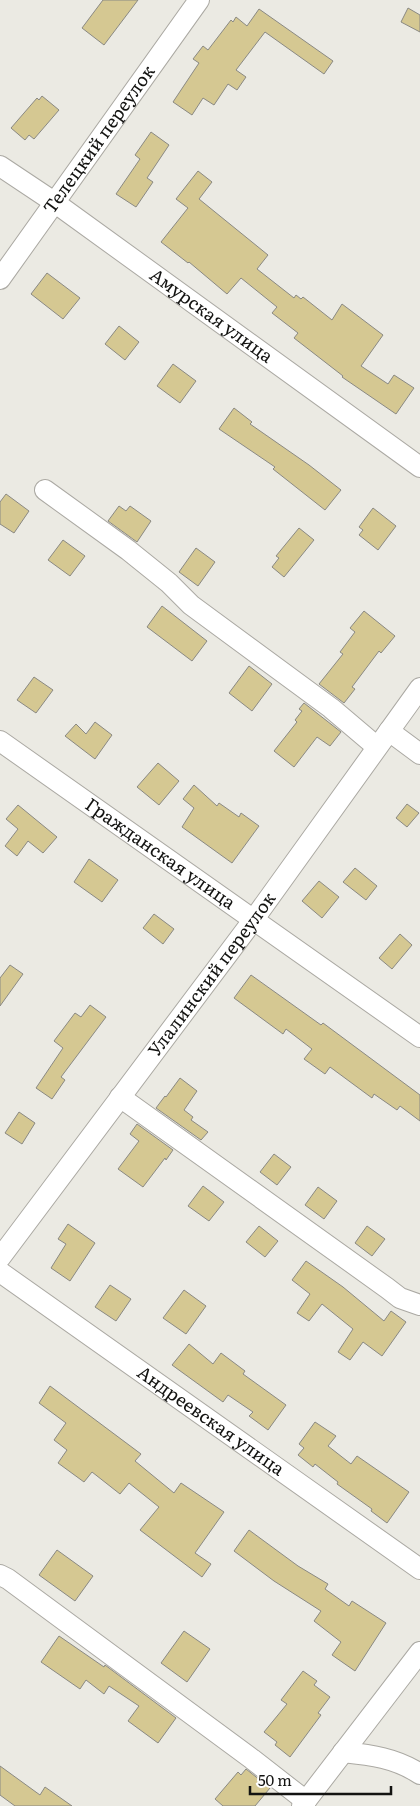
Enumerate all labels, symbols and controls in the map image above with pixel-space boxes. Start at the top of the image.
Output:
street label: Телецкий переулок [36,59,161,219]
street label: Амурская улица [145,261,280,369]
street label: Гражданская улица [80,790,242,915]
street label: Улалинский переулок [140,886,282,1062]
street label: Андреевская улица [132,1358,291,1482]
scale bar [250,1764,391,1796]
text: 50 m [258,1768,292,1791]

